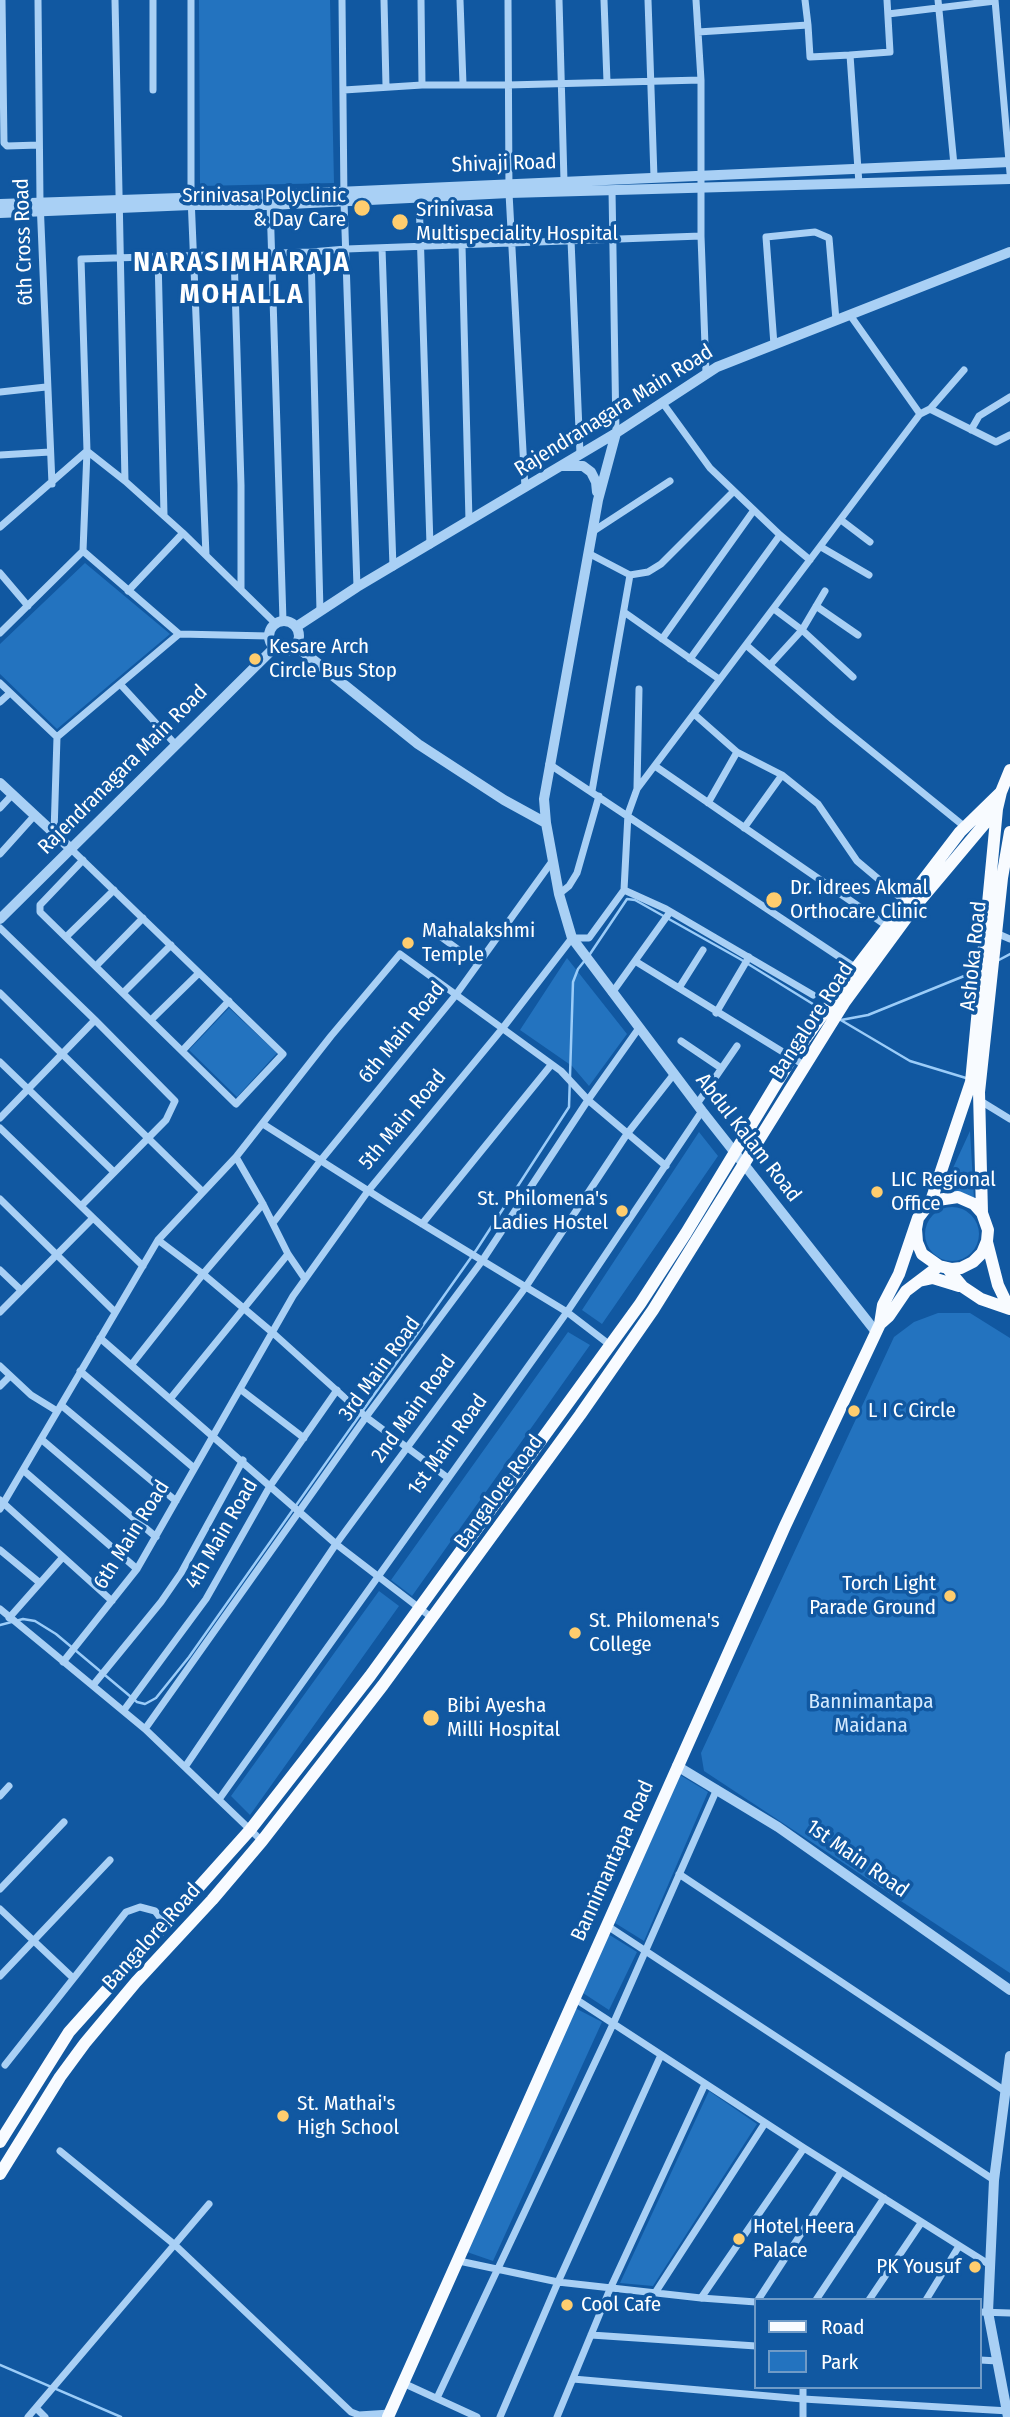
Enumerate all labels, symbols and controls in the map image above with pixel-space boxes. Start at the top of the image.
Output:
street label: Shivaji Road [451,150,557,178]
street label: 6th Cross Road [9,178,39,306]
place label: Srinivasa Polyclinic & Day Care [182,183,346,233]
place label: Srinivasa Multispeciality Hospital [416,197,618,247]
marker: Srinivasa Polyclinic & Day Care [352,198,372,218]
marker: Srinivasa Multispeciality Hospital [390,212,410,232]
district label: NARASIMHARAJA MOHALLA [135,246,349,312]
street label: Rajendranagara Main Road [510,340,718,482]
place label: Kesare Arch Circle Bus Stop [269,634,397,684]
marker: Kesare Arch Circle Bus Stop [247,651,263,667]
street label: Rajendranagara Main Road [33,680,213,860]
place label: Dr. Idrees Akmal Orthocare Clinic [790,875,928,925]
marker: Dr. Idrees Akmal Orthocare Clinic [764,890,784,910]
street label: Ashoka Road [956,900,992,1012]
place label: Mahalakshmi Temple [422,918,535,968]
marker: Mahalakshmi Temple [400,935,416,951]
street label: Bangalore Road [765,958,859,1084]
street label: 6th Main Road [353,977,451,1089]
street label: 5th Main Road [354,1065,452,1175]
street label: Abdul Kalam Road [690,1069,806,1207]
place label: LIC Regional Office [891,1167,996,1217]
marker: LIC Regional Office [869,1184,885,1200]
place label: St. Philomena's Ladies Hostel [477,1186,608,1236]
marker: St. Philomena's Ladies Hostel [614,1203,630,1219]
street label: 3rd Main Road [334,1312,426,1426]
street label: 2nd Main Road [367,1350,461,1468]
street label: 1st Main Road [403,1389,493,1501]
place label: L I C Circle [868,1398,956,1424]
marker: L I C Circle [846,1403,862,1419]
street label: Bangalore Road [449,1430,549,1554]
street label: 4th Main Road [180,1474,264,1594]
street label: 6th Main Road [89,1476,175,1594]
place label: Torch Light Parade Ground [809,1571,936,1621]
marker: Torch Light Parade Ground [942,1588,958,1604]
place label: St. Philomena's College [589,1608,720,1658]
marker: St. Philomena's College [567,1625,583,1641]
park label: Bannimantapa Maidana [809,1689,933,1739]
place label: Bibi Ayesha Milli Hospital [447,1693,560,1743]
marker: Bibi Ayesha Milli Hospital [421,1708,441,1728]
street label: Bannimantapa Road [566,1777,660,1945]
street label: 1st Main Road [801,1815,913,1903]
street label: Bangalore Road [98,1879,206,1995]
place label: St. Mathai's High School [297,2091,399,2141]
marker: St. Mathai's High School [275,2108,291,2124]
place label: Hotel Heera Palace [753,2214,855,2264]
marker: Hotel Heera Palace [731,2231,747,2247]
place label: PK Yousuf [876,2254,961,2280]
marker: PK Yousuf [967,2259,983,2275]
place label: Cool Cafe [581,2292,661,2318]
marker: Cool Cafe [559,2297,575,2313]
legend [754,2298,982,2389]
text: Road [821,2314,865,2340]
text: Park [821,2349,858,2375]

